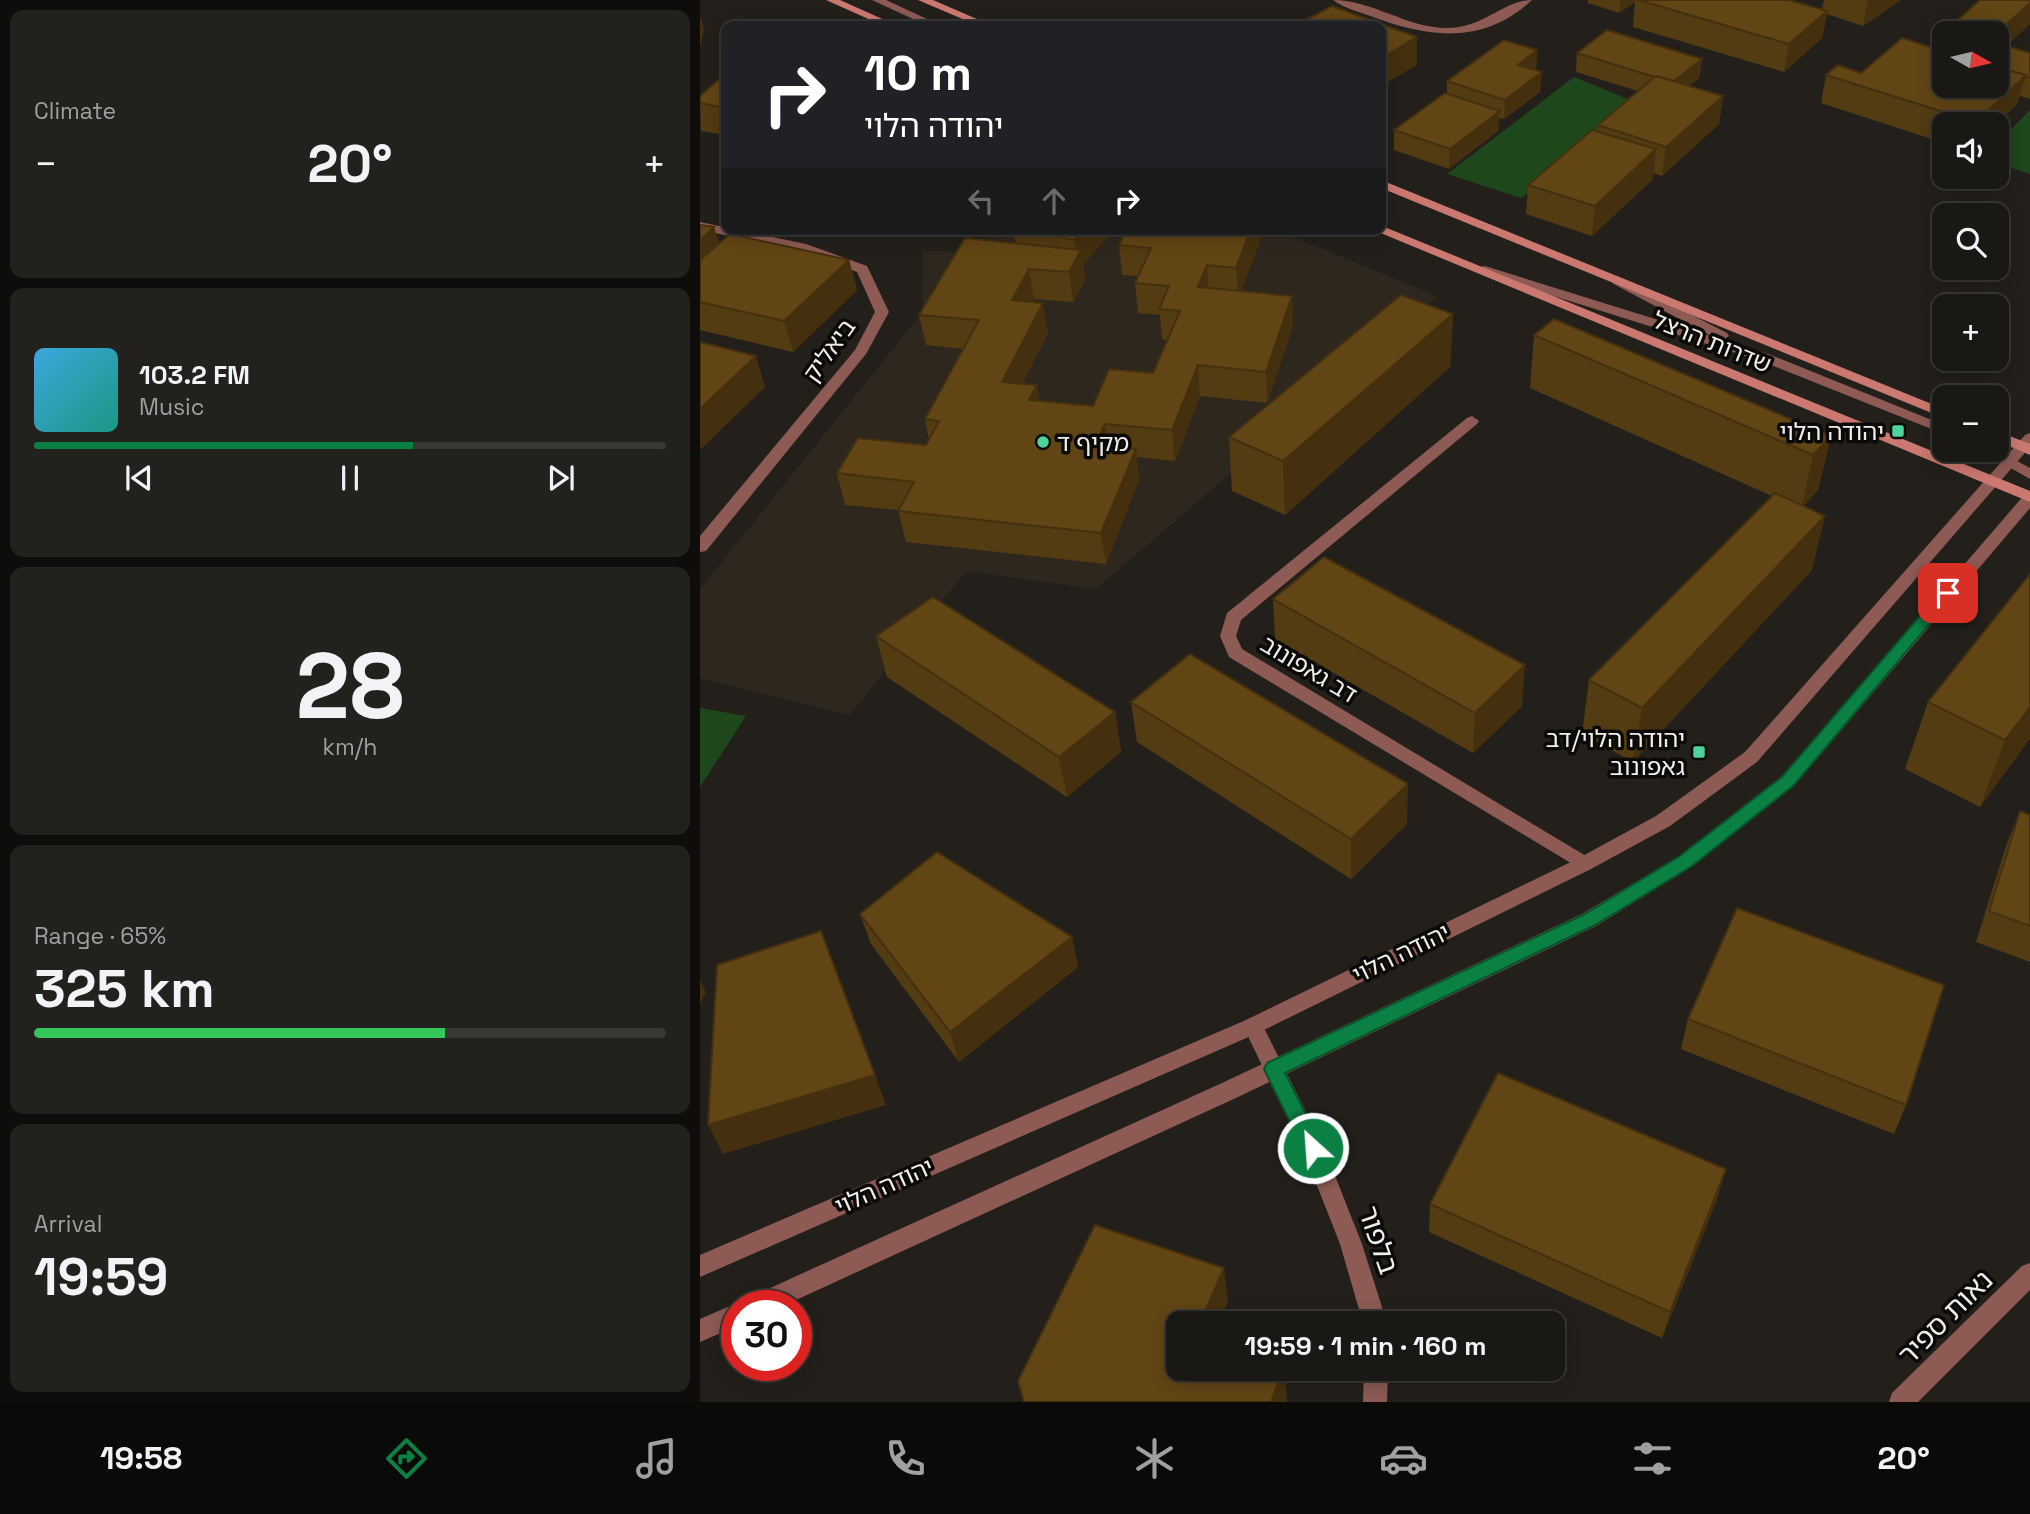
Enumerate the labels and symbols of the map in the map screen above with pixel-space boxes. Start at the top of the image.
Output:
north arrow [1932,21,2009,98]
street label: שדרות הרצל [1648,304,1776,380]
street label: ביאליק [796,312,862,388]
place label: יהודה הלוי [1780,416,1884,447]
marker: יהודה הלוי [1890,423,1906,439]
place label: מקיף ד [1057,427,1129,458]
marker: מקיף ד [1035,434,1051,450]
pin [1918,563,1978,623]
street label: דב גאפונוב [1255,628,1363,710]
place label: יהודה הלוי/דב גאפונוב [1546,723,1685,782]
marker: יהודה הלוי/דב גאפונוב [1691,744,1707,760]
street label: יהודה הלוי [1347,916,1455,990]
position arrow [1276,1111,1350,1185]
street label: יהודה הלוי [830,1151,938,1221]
street label: בלפור [1351,1201,1407,1279]
street label: נאות ספיר [1890,1262,2000,1372]
speed limit sign: 30 [721,1290,812,1381]

